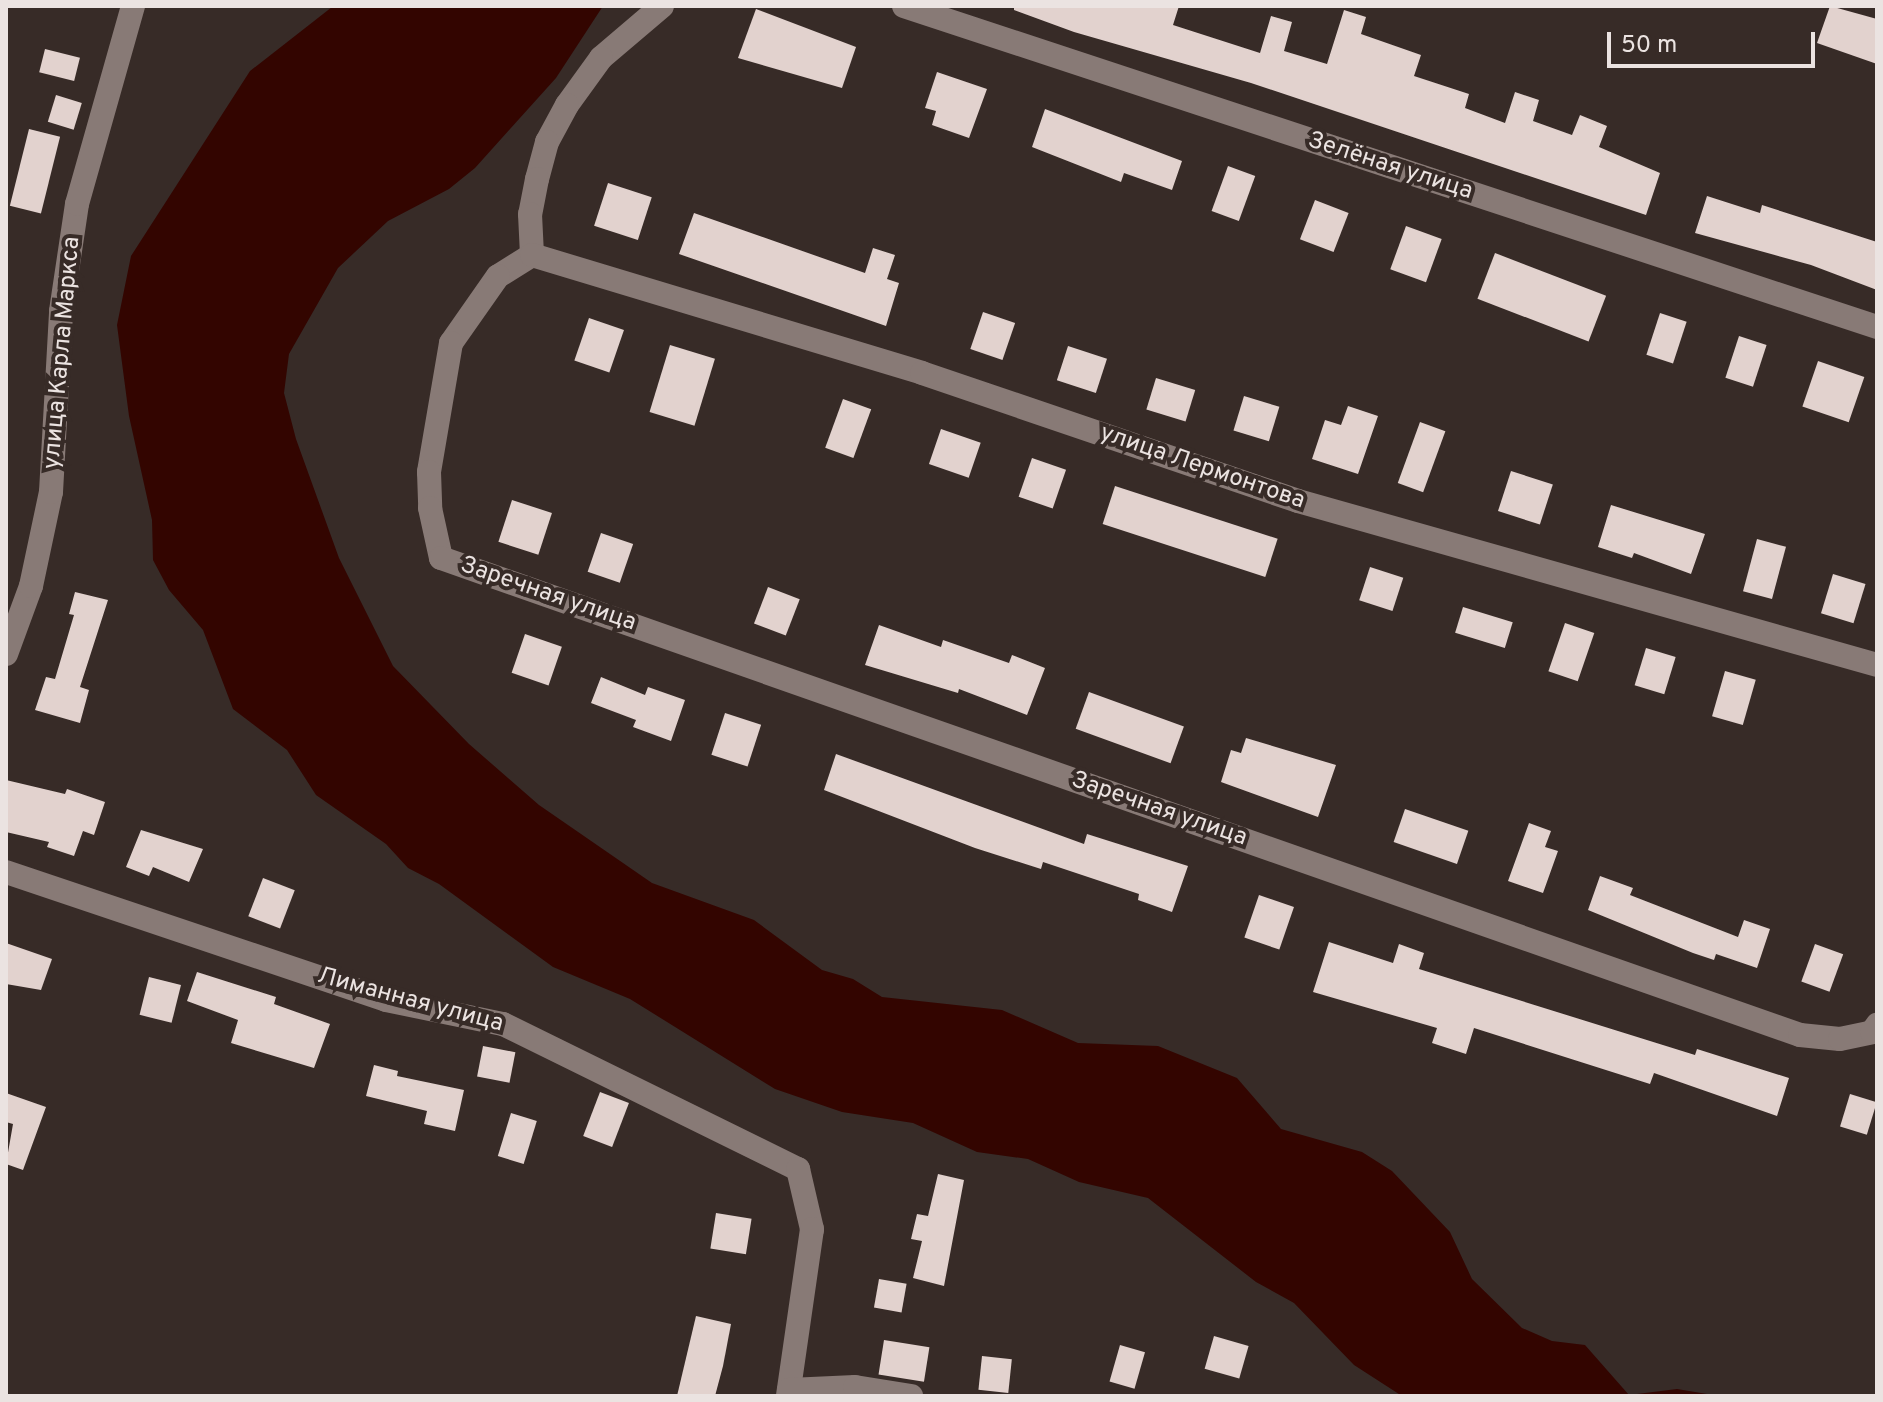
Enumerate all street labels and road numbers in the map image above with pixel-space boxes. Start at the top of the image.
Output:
street label: Зелёная улица [1304,127,1476,207]
street label: улица Карла Маркса [38,236,88,470]
street label: улица Лермонтова [1096,419,1308,517]
street label: Заречная улица [456,551,640,639]
street label: Заречная улица [1067,766,1251,854]
street label: Лиманная улица [314,962,506,1040]

